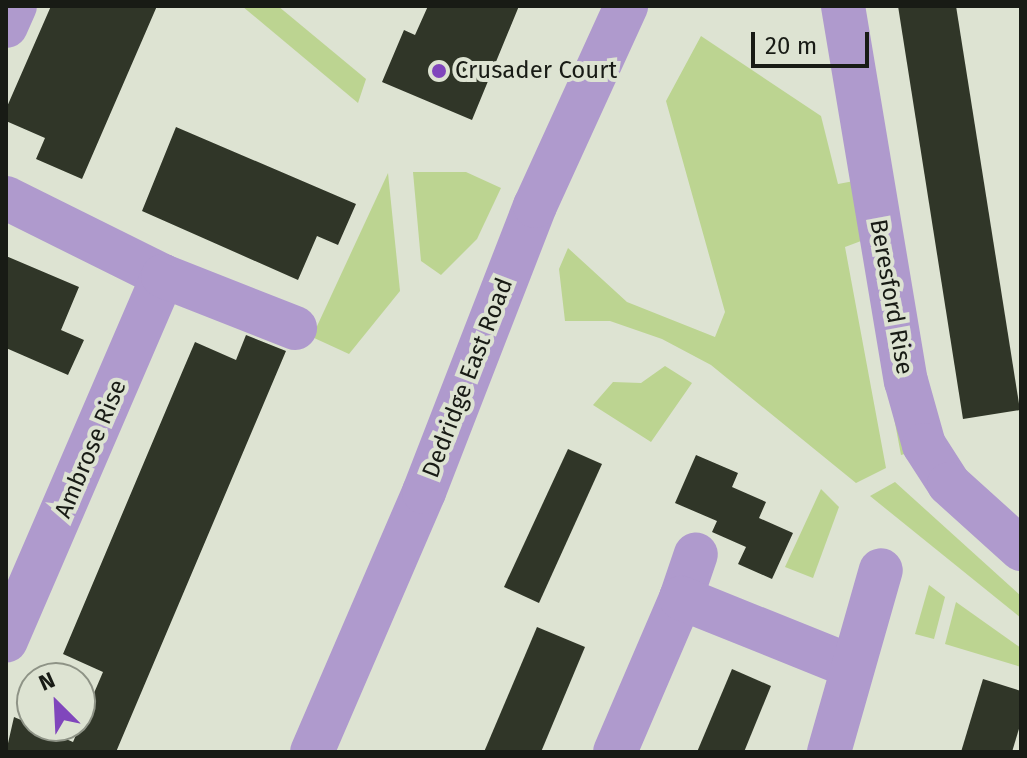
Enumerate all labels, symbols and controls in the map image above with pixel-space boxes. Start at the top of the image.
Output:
scale bar [755,16,873,66]
text: 20 m [765,32,817,60]
place label: Crusader Court [455,57,617,85]
marker: Crusader Court [430,62,448,80]
street label: Beresford Rise [863,217,919,377]
street label: Dedridge East Road [417,274,519,482]
street label: Ambrose Rise [49,376,133,522]
north arrow [16,662,96,742]
text: N [35,666,59,697]

